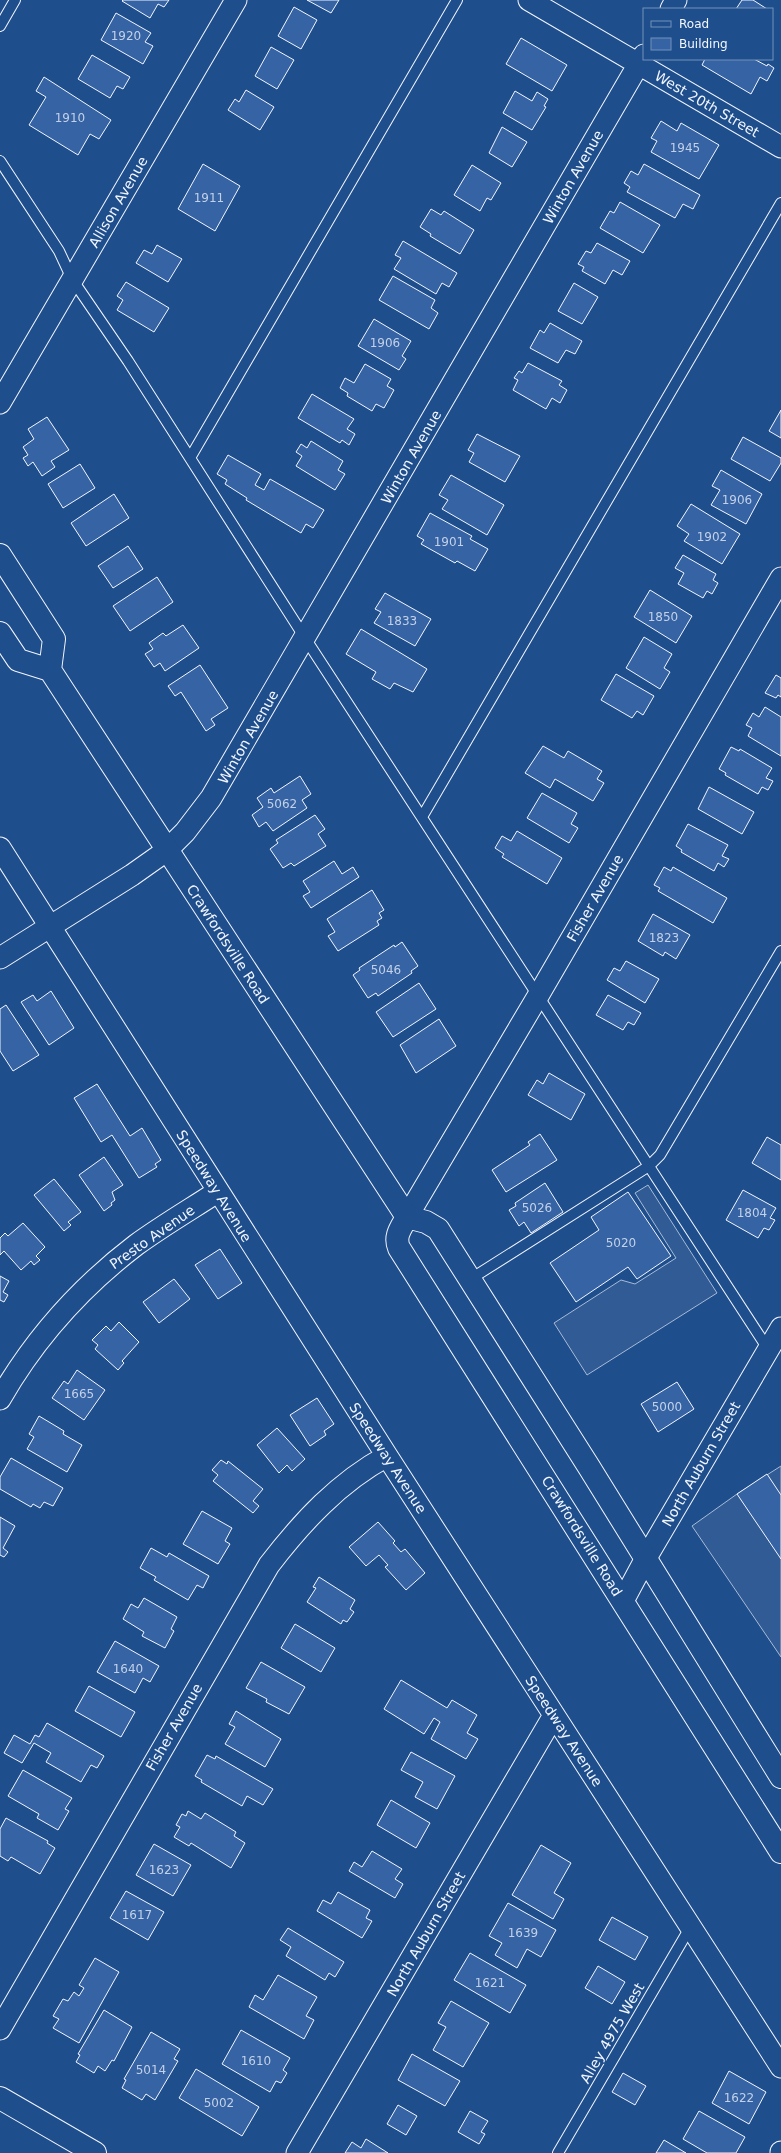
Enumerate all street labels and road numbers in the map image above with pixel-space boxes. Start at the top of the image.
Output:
street label: West 20th Street [652,68,763,141]
street label: Winton Avenue [540,127,606,227]
street label: Allison Avenue [85,154,151,250]
street label: Winton Avenue [378,407,444,507]
street label: Winton Avenue [215,687,281,787]
street label: Fisher Avenue [564,852,626,944]
street label: Crawfordsville Road [183,881,273,1007]
street label: Speedway Avenue [173,1127,255,1245]
street label: Presto Avenue [106,1202,198,1272]
street label: North Auburn Street [659,1398,743,1529]
street label: Speedway Avenue [346,1400,430,1516]
street label: Crawfordsville Road [538,1473,626,1599]
street label: Speedway Avenue [522,1673,606,1789]
street label: Fisher Avenue [143,1681,205,1773]
street label: North Auburn Street [384,1868,468,1999]
street label: Alley 4975 West [577,1980,647,2086]

